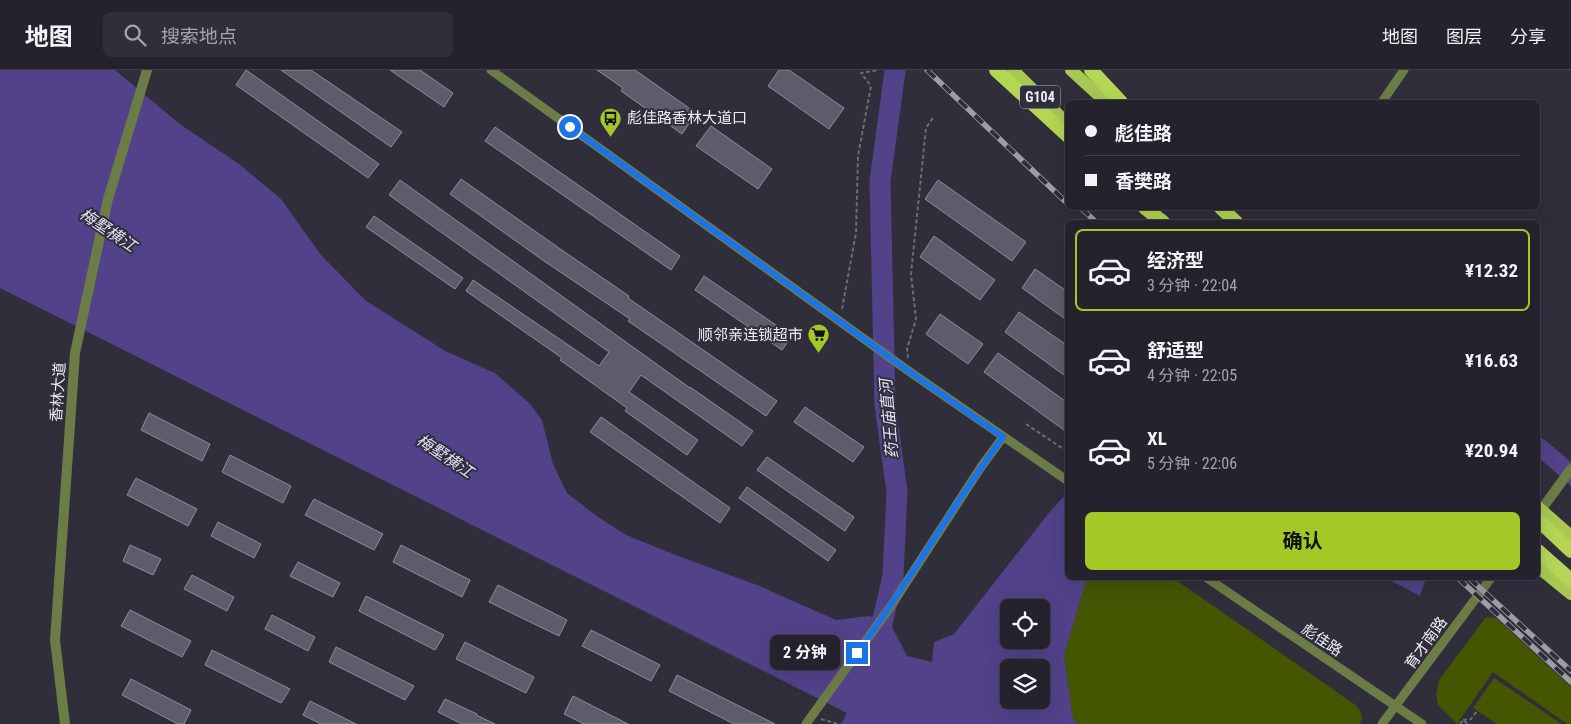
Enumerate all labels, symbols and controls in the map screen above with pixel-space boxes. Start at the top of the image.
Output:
search box [103,12,453,57]
icon: search [121,21,149,49]
text: 地图 [25,23,73,51]
text: 搜索地点 [161,25,237,48]
text: 地图 [1382,26,1418,47]
text: 图层 [1446,26,1482,47]
text: 分享 [1510,26,1546,47]
road number: G104 [1020,86,1060,108]
bus stop icon: 彪佳路香林大道口 [599,106,623,137]
place label: 彪佳路香林大道口 [627,109,747,127]
route start [559,116,581,138]
text: 彪佳路 [1115,122,1172,145]
text: 香樊路 [1115,170,1172,193]
water label: 梅墅横江 [76,204,141,257]
icon: car [1087,248,1132,293]
text: 经济型 [1147,249,1204,272]
text: ¥12.32 [1465,259,1518,282]
text: 3 分钟 · 22:04 [1147,276,1237,295]
supermarket icon: 顺邻亲连锁超市 [807,323,831,354]
place label: 顺邻亲连锁超市 [698,326,803,344]
icon: car [1087,338,1132,383]
text: 舒适型 [1147,339,1204,362]
text: ¥16.63 [1465,349,1518,372]
street label: 香林大道 [47,361,69,423]
text: 4 分钟 · 22:05 [1147,366,1237,385]
water label: 药王庙直河 [876,375,902,460]
text: XL [1147,427,1167,450]
icon: car [1087,428,1132,473]
water label: 梅墅横江 [413,430,478,483]
text: ¥20.94 [1465,439,1518,462]
text: 5 分钟 · 22:06 [1147,454,1237,473]
button: 确认 [1085,512,1520,570]
map controls [1000,599,1050,709]
button: locate [1000,599,1050,649]
street label: 育才南路 [1401,613,1451,673]
street label: 彪佳路 [1298,620,1346,660]
callout: 2 分钟 [770,636,840,670]
route end [846,642,868,664]
text: 2 分钟 [783,643,827,662]
button: layers [1000,659,1050,709]

